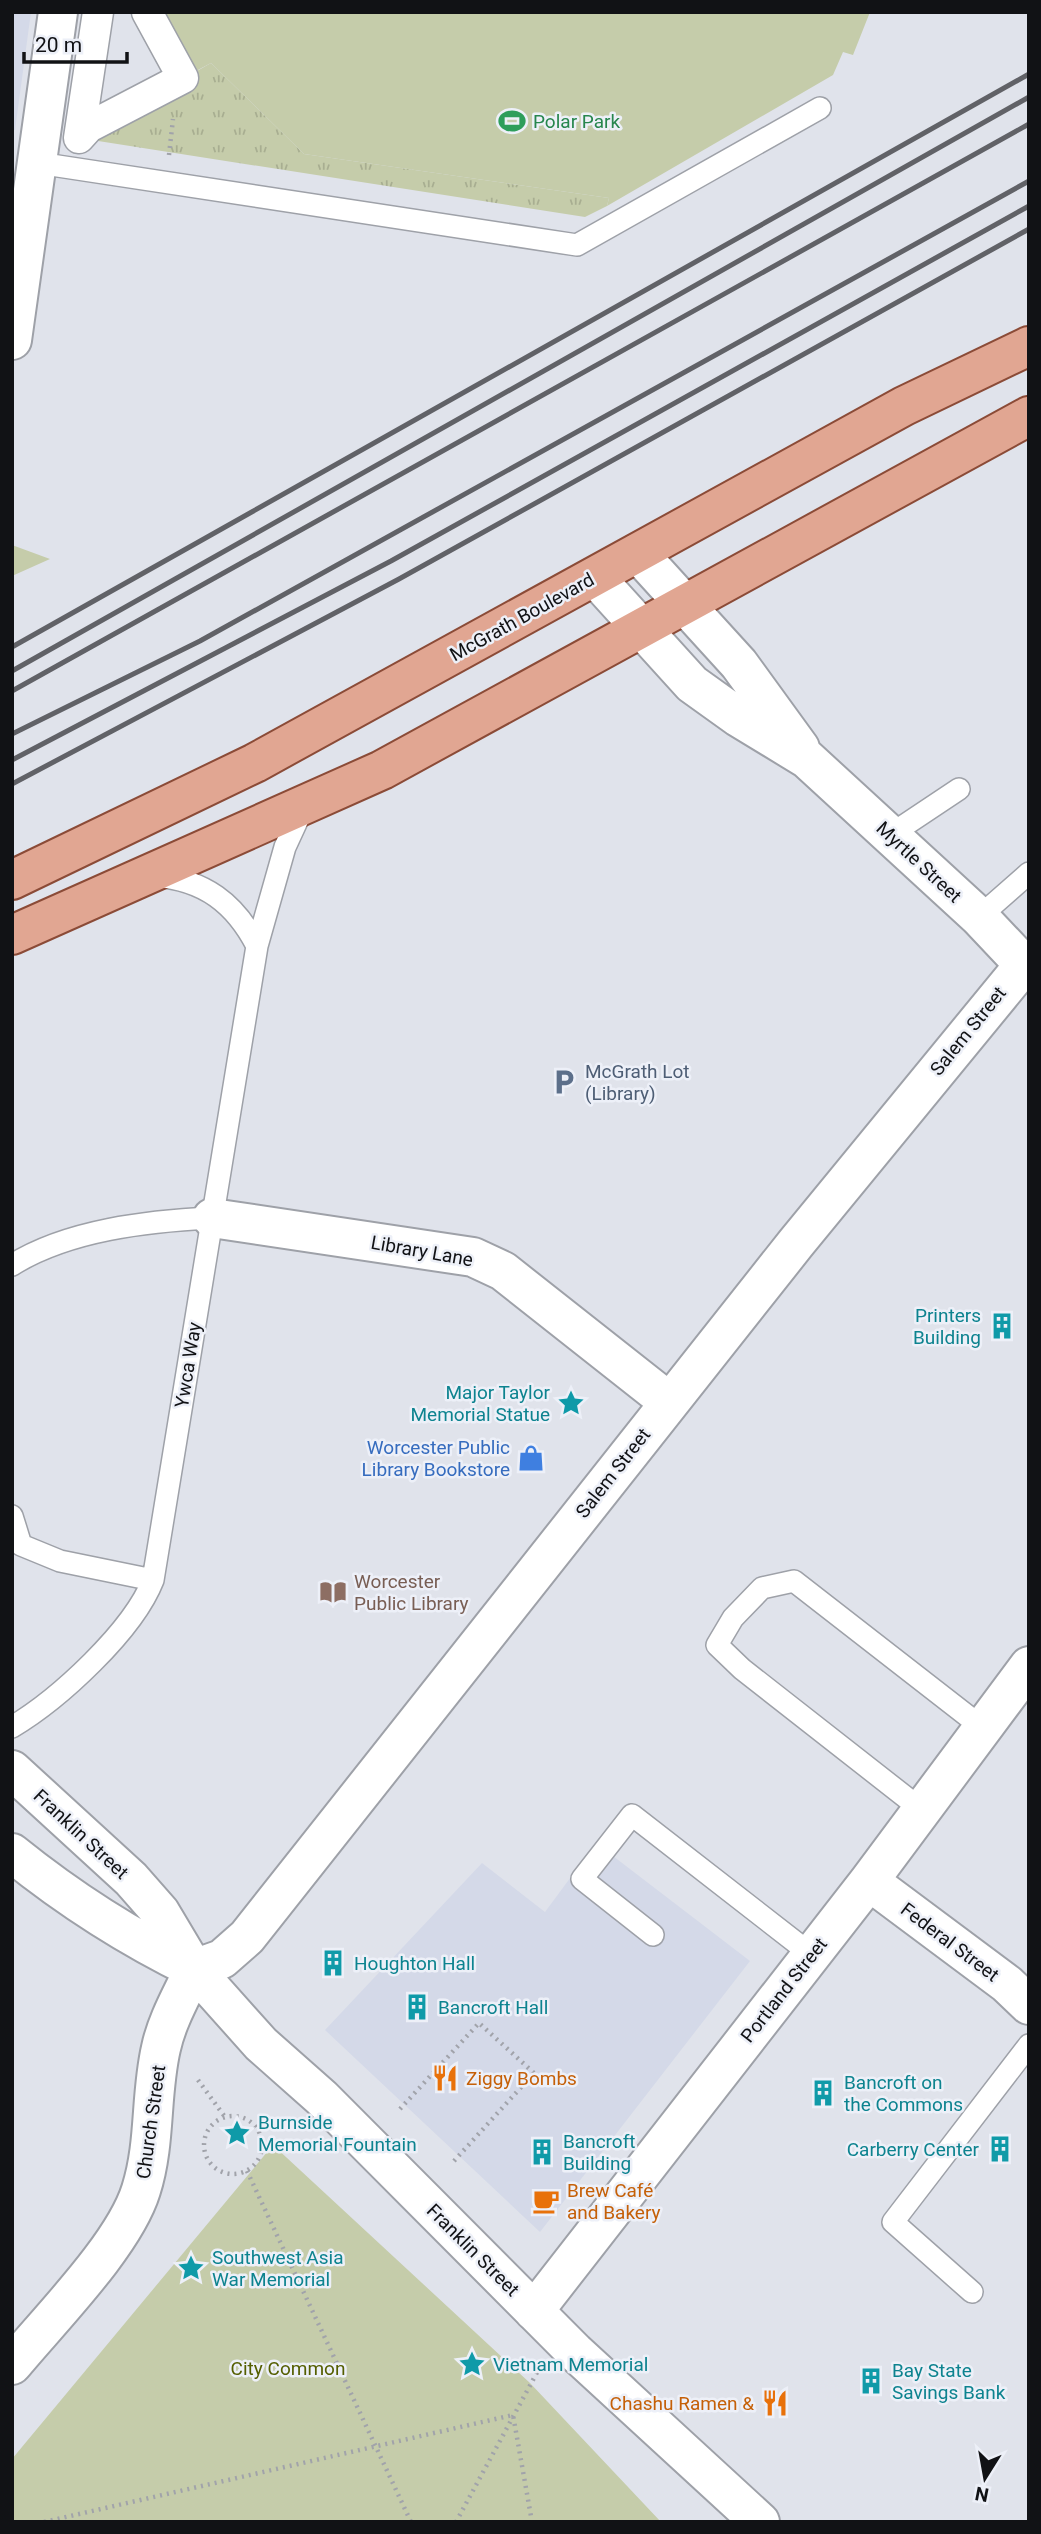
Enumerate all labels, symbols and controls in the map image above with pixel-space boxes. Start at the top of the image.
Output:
scale bar [24,21,128,65]
text: 20 m [35,33,82,57]
sports icon: Polar Park [497,106,527,136]
place label: Polar Park [533,110,620,133]
street label: McGrath Boulevard [446,568,598,666]
street label: Myrtle Street [872,817,966,907]
street label: Salem Street [925,982,1011,1080]
place label: McGrath Lot (Library) [585,1060,690,1105]
parking icon: McGrath Lot (Library) [549,1067,579,1097]
street label: Library Lane [369,1231,475,1271]
place label: Printers Building [913,1304,981,1349]
building icon: Printers Building [987,1311,1017,1341]
street label: Ywca Way [170,1321,206,1409]
place label: Major Taylor Memorial Statue [411,1381,551,1426]
place icon: Major Taylor Memorial Statue [556,1388,586,1418]
street label: Salem Street [571,1423,655,1523]
place label: Worcester Public Library Bookstore [362,1436,510,1481]
shop icon: Worcester Public Library Bookstore [516,1443,546,1473]
place label: Worcester Public Library [354,1570,469,1615]
library icon: Worcester Public Library [318,1577,348,1607]
street label: Franklin Street [29,1784,133,1884]
street label: Federal Street [896,1898,1004,1986]
street label: Portland Street [736,1933,832,2047]
building icon: Houghton Hall [318,1948,348,1978]
place label: Houghton Hall [354,1952,475,1975]
building icon: Bancroft Hall [402,1992,432,2022]
place label: Bancroft Hall [438,1996,548,2019]
restaurant icon: Ziggy Bombs [430,2063,460,2093]
street label: Church Street [132,2064,170,2180]
place label: Ziggy Bombs [466,2067,577,2090]
place label: Bancroft on the Commons [844,2071,963,2116]
building icon: Bancroft on the Commons [808,2078,838,2108]
place label: Burnside Memorial Fountain [258,2111,417,2156]
place icon: Burnside Memorial Fountain [222,2118,252,2148]
place label: Bancroft Building [563,2130,636,2175]
building icon: Carberry Center [985,2134,1015,2164]
building icon: Bancroft Building [527,2137,557,2167]
place label: Carberry Center [847,2138,980,2161]
place label: Brew Café and Bakery [567,2179,661,2224]
cafe icon: Brew Café and Bakery [531,2186,561,2216]
street label: Franklin Street [422,2199,524,2301]
place label: Southwest Asia War Memorial [212,2246,344,2291]
place icon: Southwest Asia War Memorial [176,2253,206,2283]
place icon: Vietnam Memorial [457,2349,487,2379]
place label: Vietnam Memorial [493,2353,648,2376]
park label: City Common [231,2357,345,2380]
place label: Bay State Savings Bank [892,2359,1006,2404]
building icon: Bay State Savings Bank [856,2366,886,2396]
restaurant icon: Chashu Ramen & [760,2388,790,2418]
place label: Chashu Ramen & [610,2392,754,2415]
north arrow [950,2443,1020,2513]
text: N [973,2482,991,2507]

